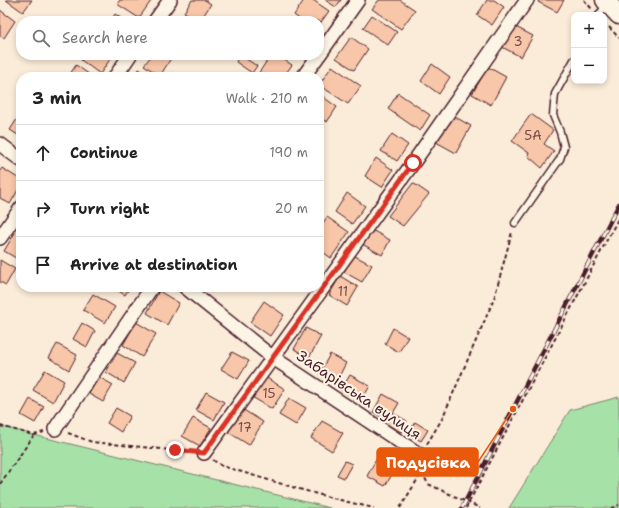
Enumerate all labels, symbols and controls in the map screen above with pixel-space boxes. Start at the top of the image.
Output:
map controls [571,12,607,84]
button: + [571,12,607,48]
search box [16,16,324,60]
icon: search [30,27,52,49]
text: Search here [62,28,148,48]
house number: 3 [513,33,523,50]
button: − [571,48,607,84]
text: 3 min [32,87,82,109]
text: Walk · 210 m [226,90,308,107]
house number: 5А [524,127,542,144]
icon: ahead [32,142,54,164]
text: Continue [70,143,138,163]
text: 190 m [269,144,308,161]
route start [404,154,422,172]
icon: right [32,198,54,220]
text: Turn right [70,199,150,219]
text: 20 m [275,200,308,217]
icon: arrive [32,254,54,276]
text: Arrive at destination [70,255,238,275]
house number: 11 [338,283,348,300]
street label: Забарівська вулиця [293,346,425,444]
house number: 15 [262,385,276,402]
house number: 17 [238,419,252,436]
route end [166,441,184,459]
callout: Подусівка [377,448,478,476]
text: Подусівка [386,452,470,473]

